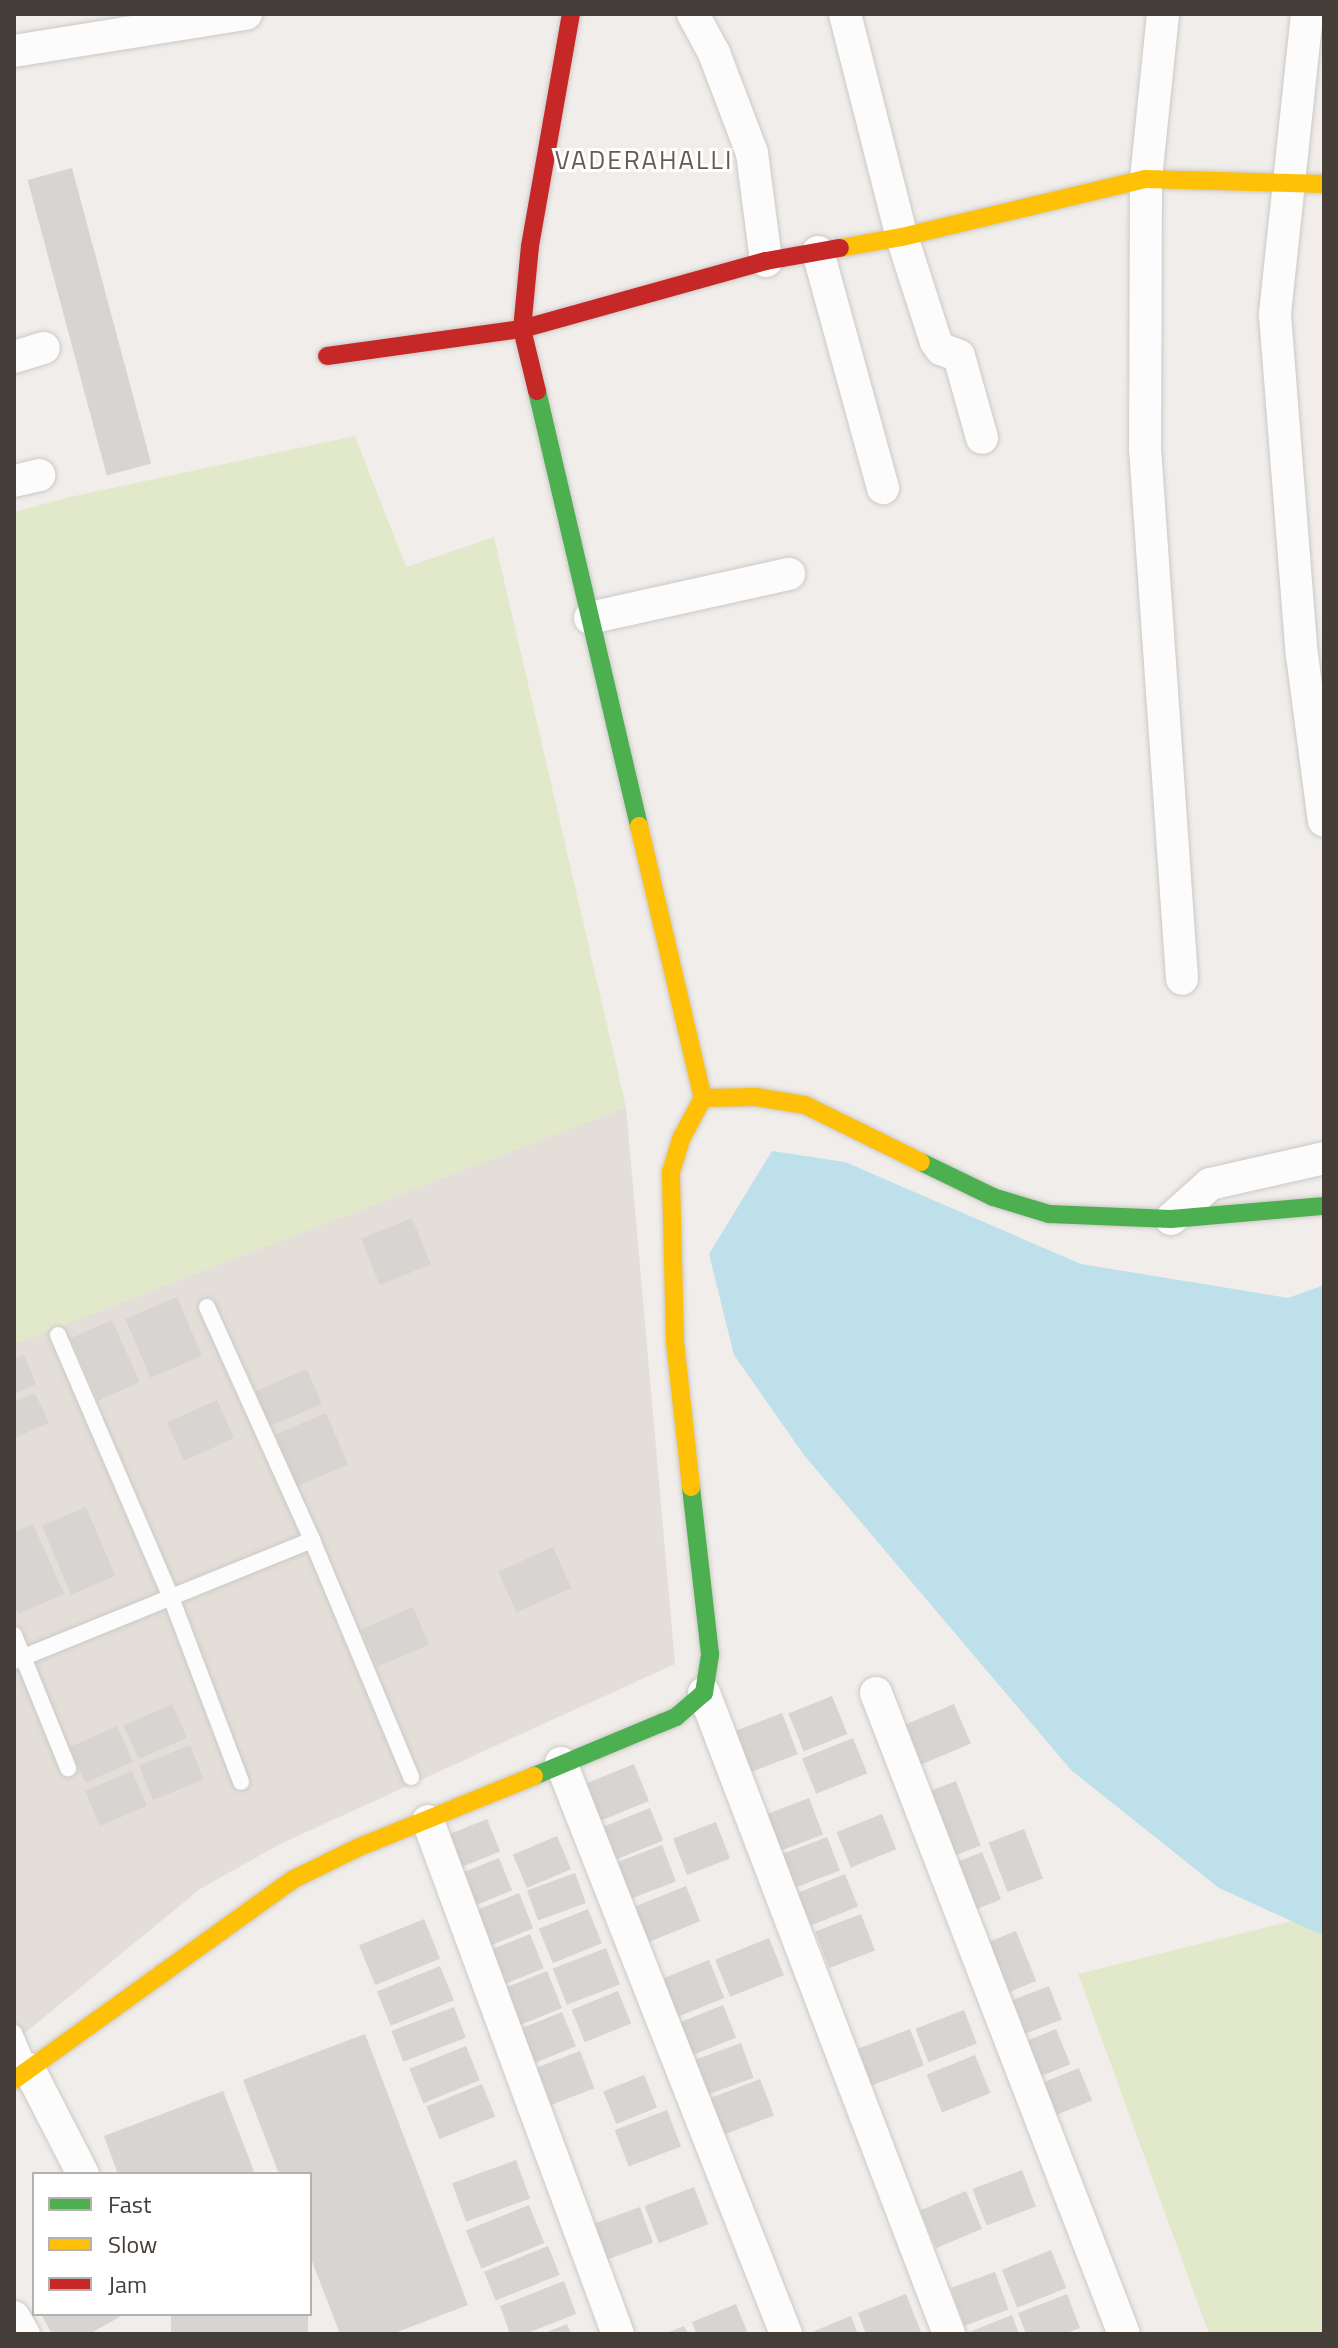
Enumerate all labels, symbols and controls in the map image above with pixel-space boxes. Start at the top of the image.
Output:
district label: VADERAHALLI [555,144,733,176]
legend [32,2172,312,2316]
text: Fast [108,2186,151,2222]
text: Slow [108,2226,157,2262]
text: Jam [108,2266,147,2302]

